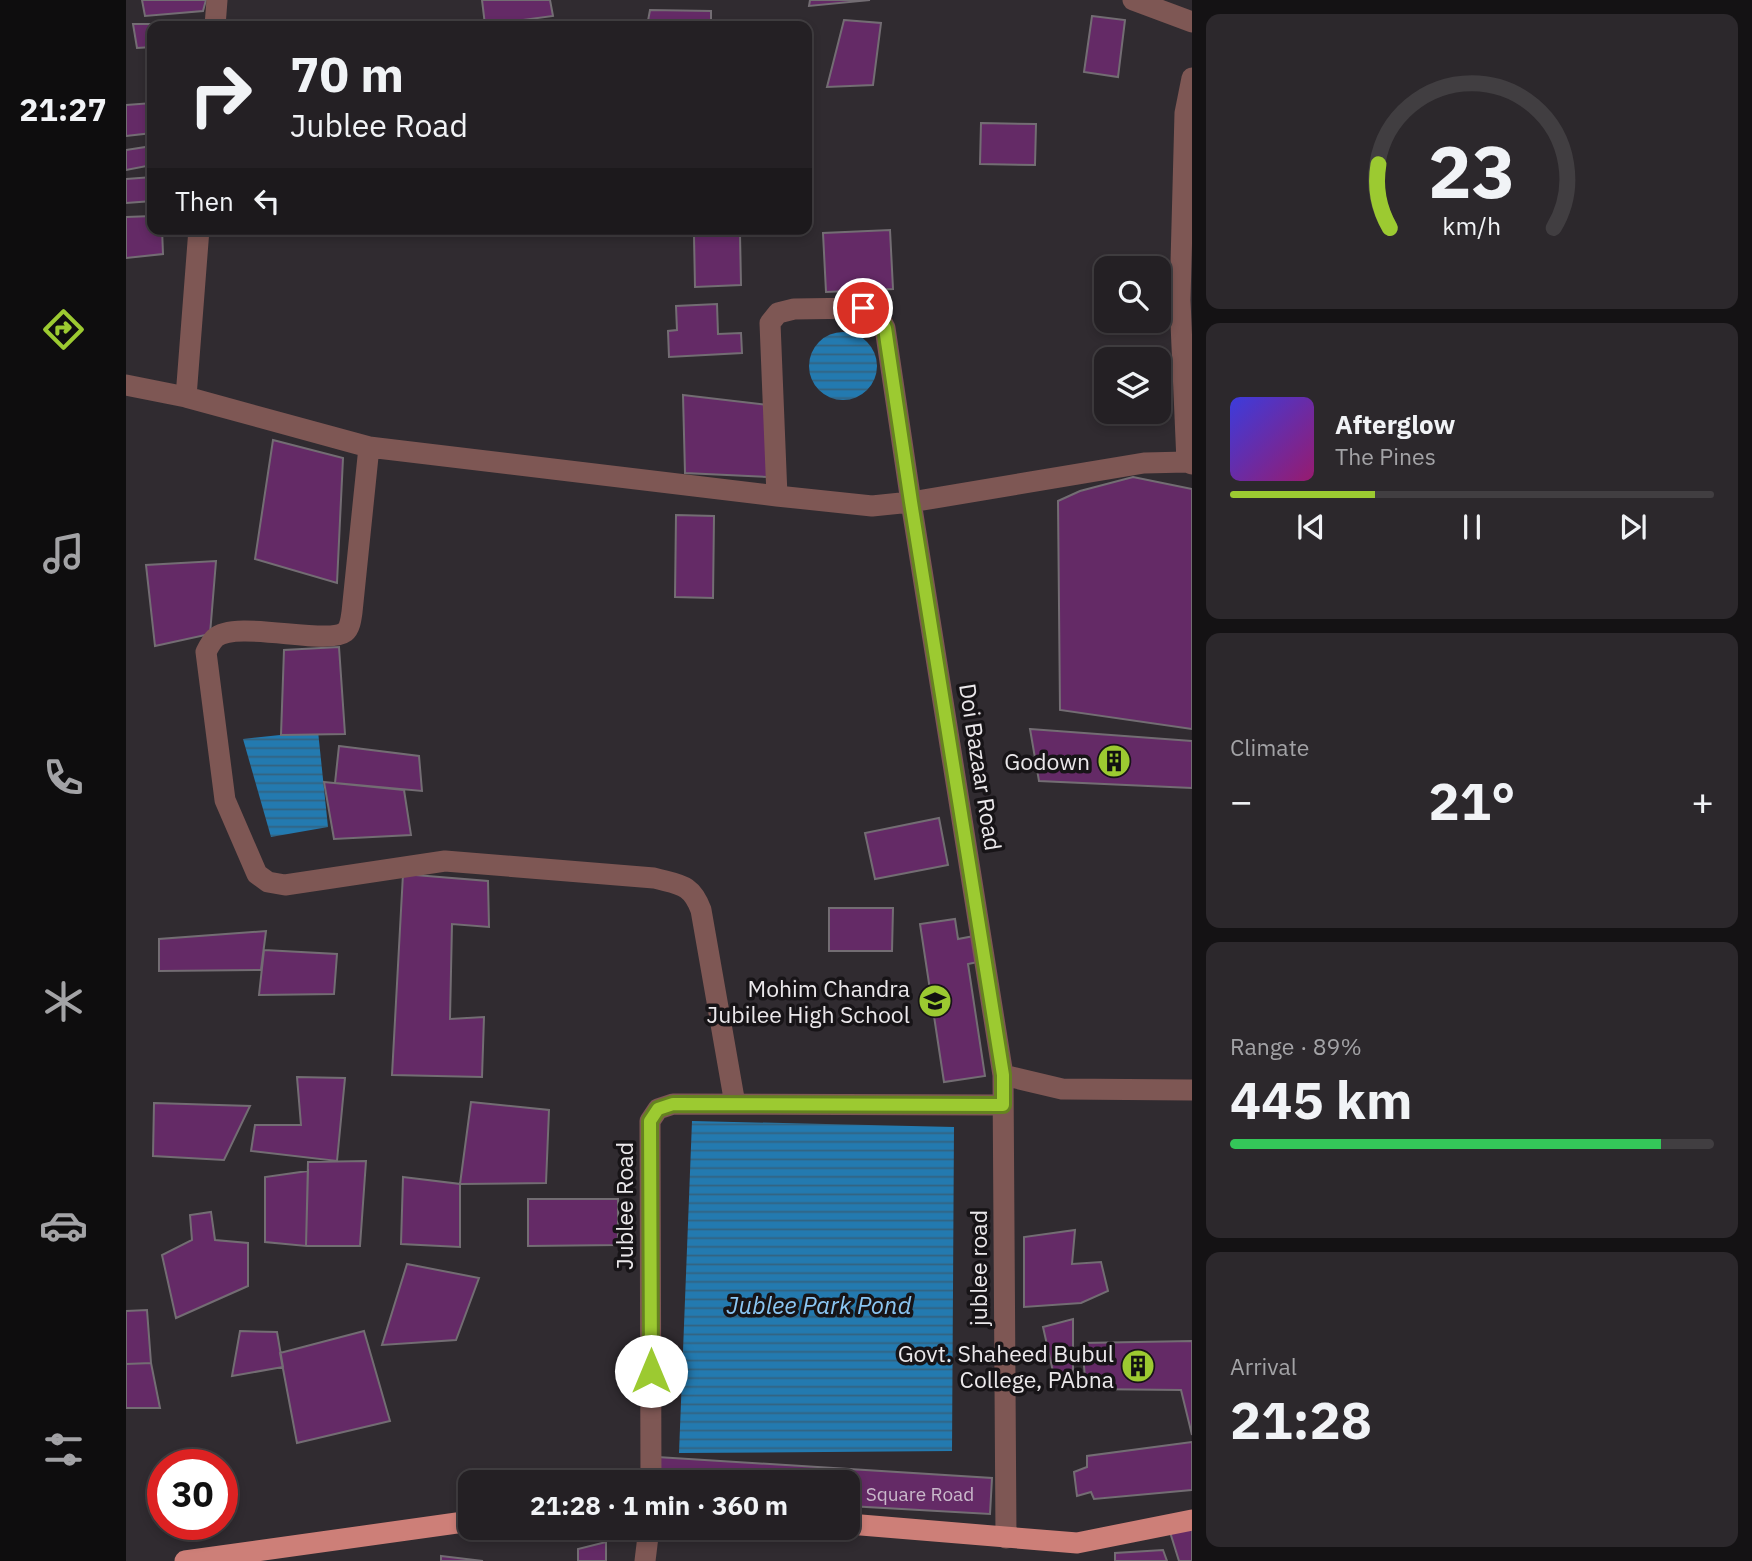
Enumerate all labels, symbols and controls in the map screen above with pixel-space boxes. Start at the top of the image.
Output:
text: 70 m [290,42,404,105]
icon: right [175,49,266,140]
text: 21:27 [19,88,107,130]
text: Jublee Road [290,104,468,146]
text: 23 [1428,123,1516,218]
icon: left [248,182,286,220]
text: Then [175,184,234,218]
text: km/h [1443,209,1501,242]
map controls [1094,256,1171,424]
button: search [1094,256,1171,333]
pin [833,278,893,338]
icon: arrive [844,289,882,327]
icon: directions [39,305,88,354]
button: layers [1094,347,1171,424]
text: Afterglow [1335,407,1455,441]
text: The Pines [1335,441,1436,471]
icon: previous [1292,508,1330,546]
icon: pause [1453,508,1491,546]
icon: next [1614,508,1652,546]
icon: music [39,529,88,578]
street label: Doi Bazaar Road [953,681,1009,853]
text: Climate [1230,732,1309,762]
building icon: Godown [1095,742,1133,780]
place label: Godown [1004,746,1090,776]
icon: phone [39,753,88,802]
text: 21° [1429,767,1515,834]
text: − [1230,776,1253,825]
text: + [1691,776,1714,825]
place label: Mohim Chandra Jubilee High School [707,973,910,1029]
icon: climate [39,977,88,1026]
school or university icon: Mohim Chandra Jubilee High School [916,982,954,1020]
text: Range · 89% [1230,1031,1362,1061]
text: 445 km [1230,1066,1412,1133]
street label: Jublee Road [609,1142,639,1270]
icon: car [39,1201,88,1250]
street label: jublee road [963,1210,993,1326]
water label: Jublee Park Pond [727,1289,911,1321]
position arrow [614,1334,688,1408]
place label: Govt. Shaheed Bubul College, PAbna [898,1338,1114,1394]
building icon: Govt. Shaheed Bubul College, PAbna [1119,1347,1157,1385]
text: Arrival [1230,1351,1297,1381]
text: 21:28 [1230,1386,1372,1453]
icon: filters [39,1425,88,1474]
speed limit sign: 30 [147,1449,238,1540]
house number: Square Road [866,1482,974,1506]
text: 21:28 · 1 min · 360 m [530,1488,788,1522]

